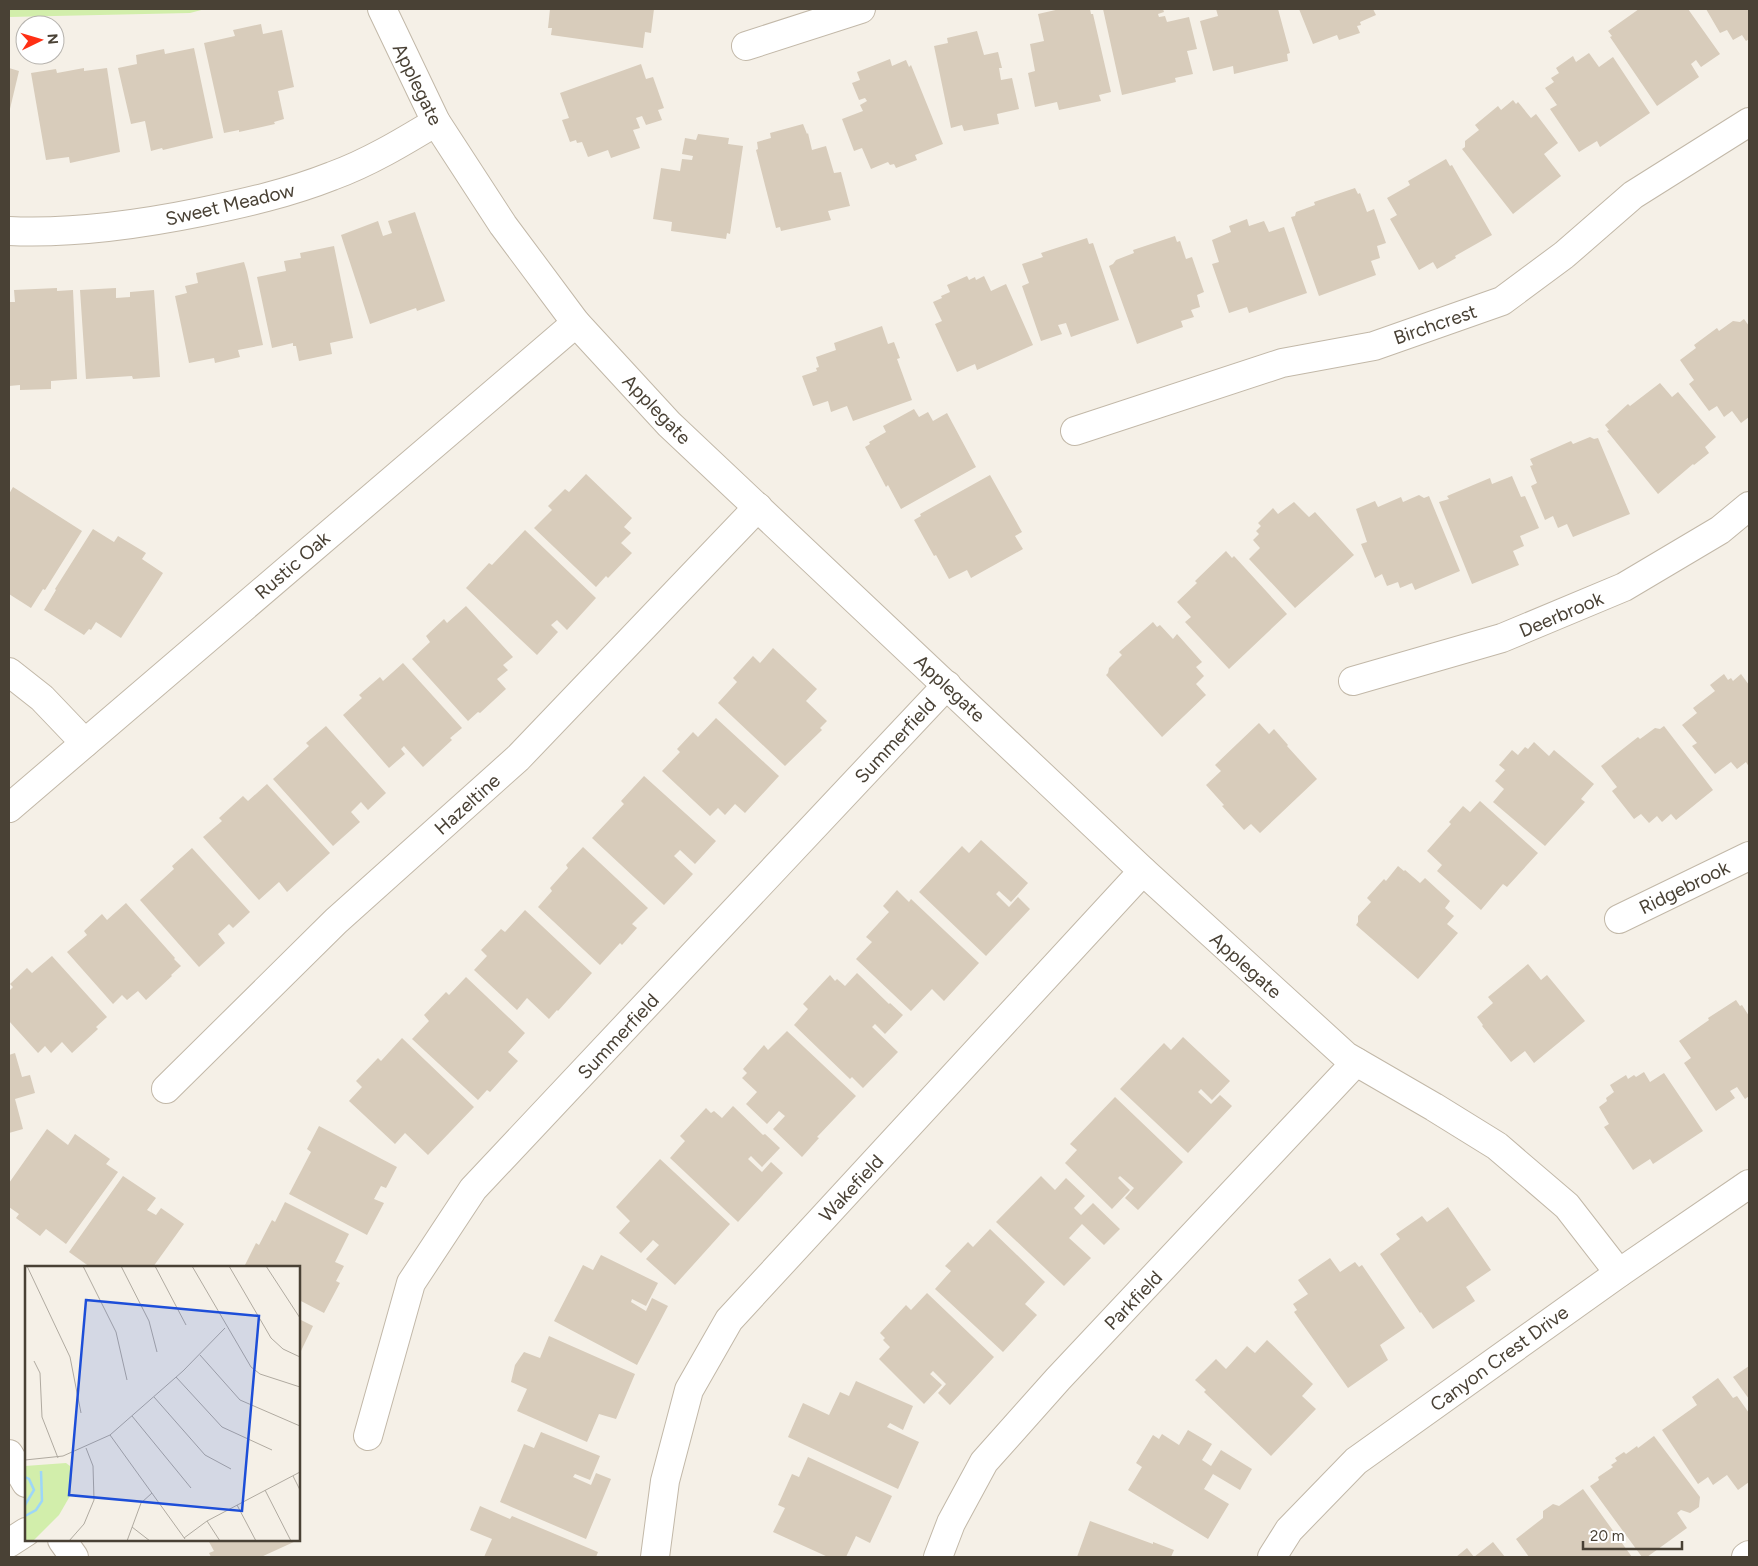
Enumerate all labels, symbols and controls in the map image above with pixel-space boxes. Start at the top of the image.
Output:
north arrow [15,15,65,65]
text: N [44,33,61,45]
street label: Applegate [388,40,447,129]
street label: Sweet Meadow [163,178,297,231]
street label: Birchcrest [1391,300,1480,349]
street label: Applegate [618,370,696,449]
street label: Rustic Oak [250,526,335,604]
street label: Deerbrook [1516,586,1607,642]
street label: Applegate [910,650,990,727]
street label: Summerfield [850,693,941,788]
street label: Hazeltine [430,769,505,840]
street label: Ridgebrook [1635,855,1734,919]
street label: Applegate [1205,927,1286,1003]
street label: Summerfield [573,989,664,1084]
street label: Wakefield [814,1150,888,1227]
inset map [25,1266,300,1541]
street label: Parkfield [1100,1266,1167,1335]
street label: Canyon Crest Drive [1426,1301,1573,1416]
scale bar [1583,1518,1682,1550]
text: 20 m [1590,1527,1624,1545]

